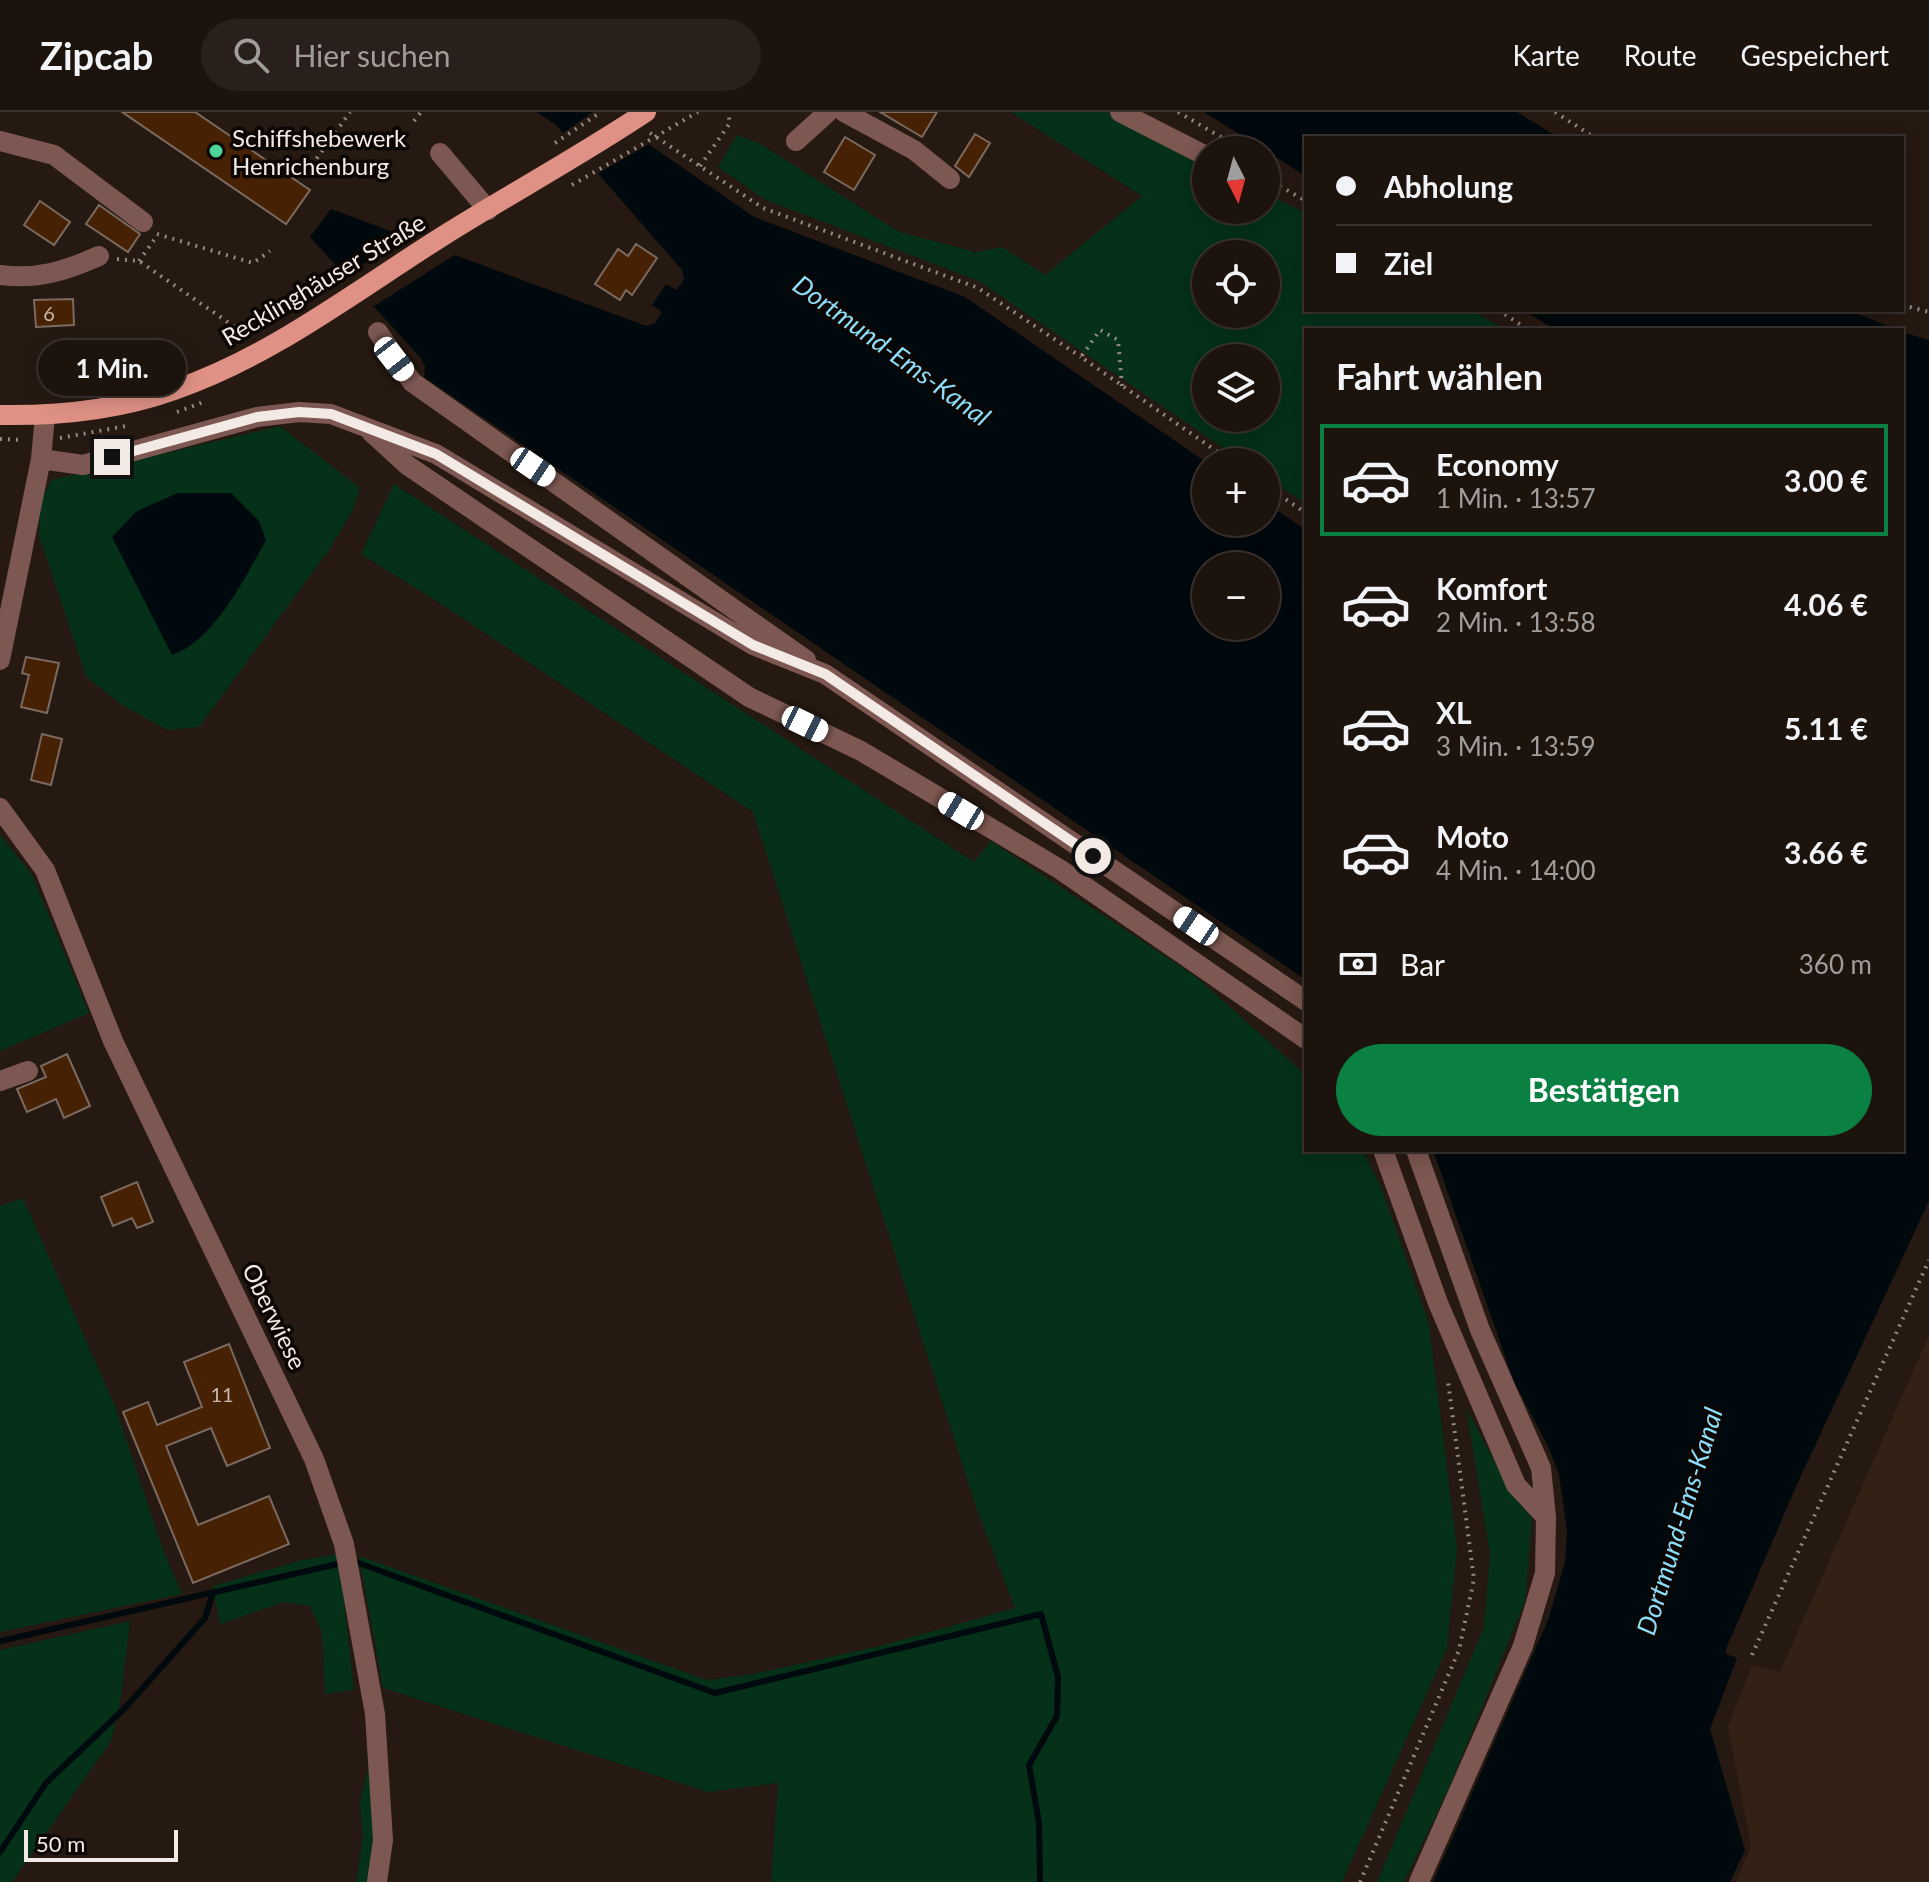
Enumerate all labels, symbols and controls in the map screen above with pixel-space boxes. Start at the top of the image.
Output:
search box [201,19,761,91]
text: Zipcab [40,32,153,78]
icon: search [229,33,273,77]
text: Hier suchen [293,37,450,73]
text: Karte [1512,38,1580,72]
text: Route [1624,38,1697,72]
text: Gespeichert [1741,38,1889,72]
place label: Schiffshebewerk Henrichenburg [232,123,407,180]
north arrow [1192,136,1280,224]
map controls [1192,136,1280,640]
marker: Schiffshebewerk Henrichenburg [207,142,225,160]
text: Abholung [1384,168,1513,204]
street label: Recklinghäuser Straße [216,207,430,351]
button: locate [1192,240,1280,328]
text: Ziel [1384,245,1433,281]
water label: Dortmund-Ems-Kanal [787,268,997,432]
house number: 6 [43,301,55,325]
car [370,333,418,385]
callout: 1 Min. [38,341,186,397]
button: layers [1192,344,1280,432]
text: 1 Min. [75,352,149,384]
text: Fahrt wählen [1336,354,1543,398]
route end [94,439,130,475]
car [506,444,560,490]
icon: car [1340,444,1412,516]
text: Economy [1436,446,1559,482]
button: + [1192,448,1280,536]
text: 3.00 € [1784,462,1868,498]
text: 1 Min. · 13:57 [1436,482,1595,514]
button: − [1192,552,1280,640]
icon: car [1340,568,1412,640]
text: Komfort [1436,570,1547,606]
text: 4.06 € [1784,586,1868,622]
text: 2 Min. · 13:58 [1436,606,1595,638]
icon: car [1340,692,1412,764]
text: XL [1436,694,1472,730]
car [778,703,832,745]
text: 5.11 € [1784,710,1868,746]
text: 3 Min. · 13:59 [1436,730,1595,762]
car [934,788,988,834]
icon: car [1340,816,1412,888]
text: Moto [1436,818,1509,854]
text: 3.66 € [1784,834,1868,870]
route start [1075,838,1111,874]
text: 4 Min. · 14:00 [1436,854,1595,886]
car [1169,903,1223,949]
icon: cash [1336,942,1380,986]
text: Bar [1400,946,1445,982]
text: 360 m [1799,948,1872,980]
button: Bestätigen [1336,1044,1872,1136]
street label: Oberwiese [237,1258,313,1374]
house number: 11 [210,1382,234,1406]
water label: Dortmund-Ems-Kanal [1629,1403,1729,1639]
scale bar [24,1826,178,1862]
text: 50 m [36,1830,85,1857]

